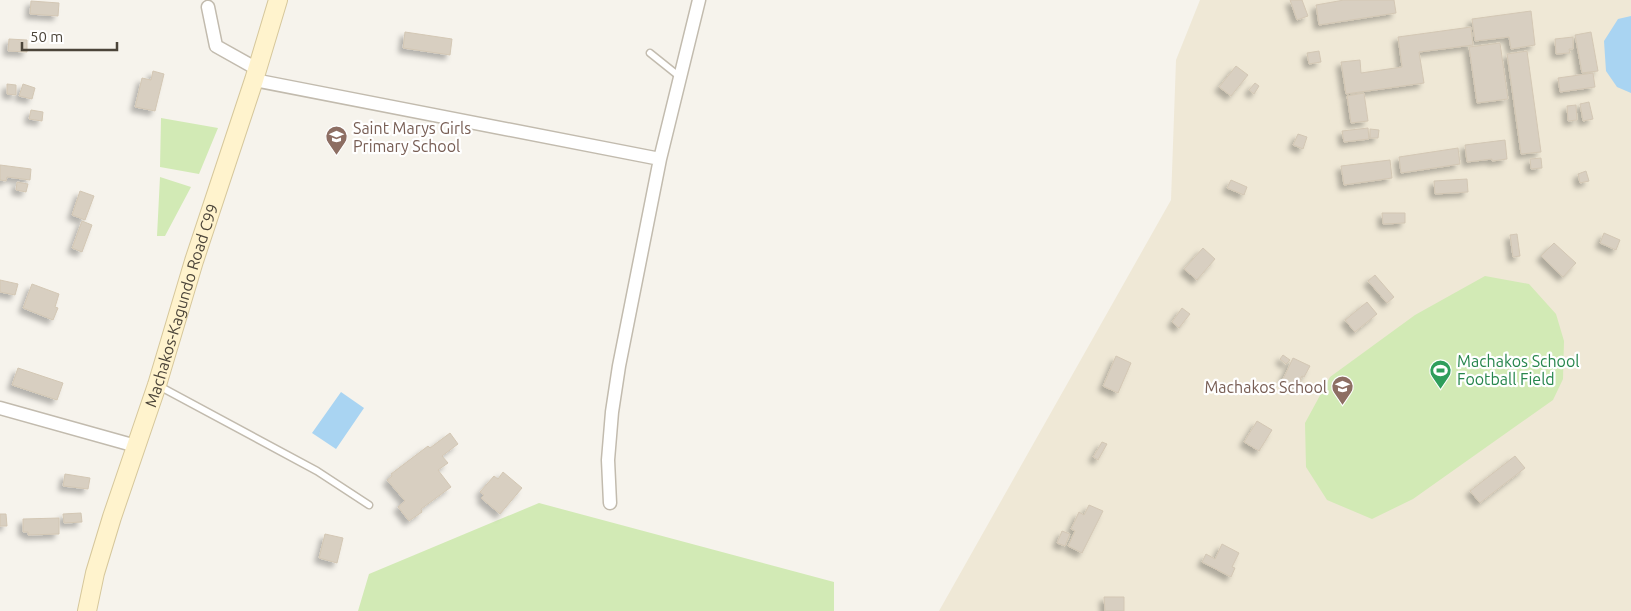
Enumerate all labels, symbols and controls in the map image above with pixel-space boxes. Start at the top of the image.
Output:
scale bar [22,20,118,52]
text: 50 m [30,28,63,45]
place label: Saint Marys Girls Primary School [353,119,471,155]
school or university icon: Saint Marys Girls Primary School [325,125,349,156]
street label: Machakos-Kagundo Road C99 [141,201,221,410]
place label: Machakos School Football Field [1457,352,1580,388]
sports icon: Machakos School Football Field [1429,358,1453,389]
school or university icon: Machakos School [1331,375,1355,406]
place label: Machakos School [1204,378,1327,396]

